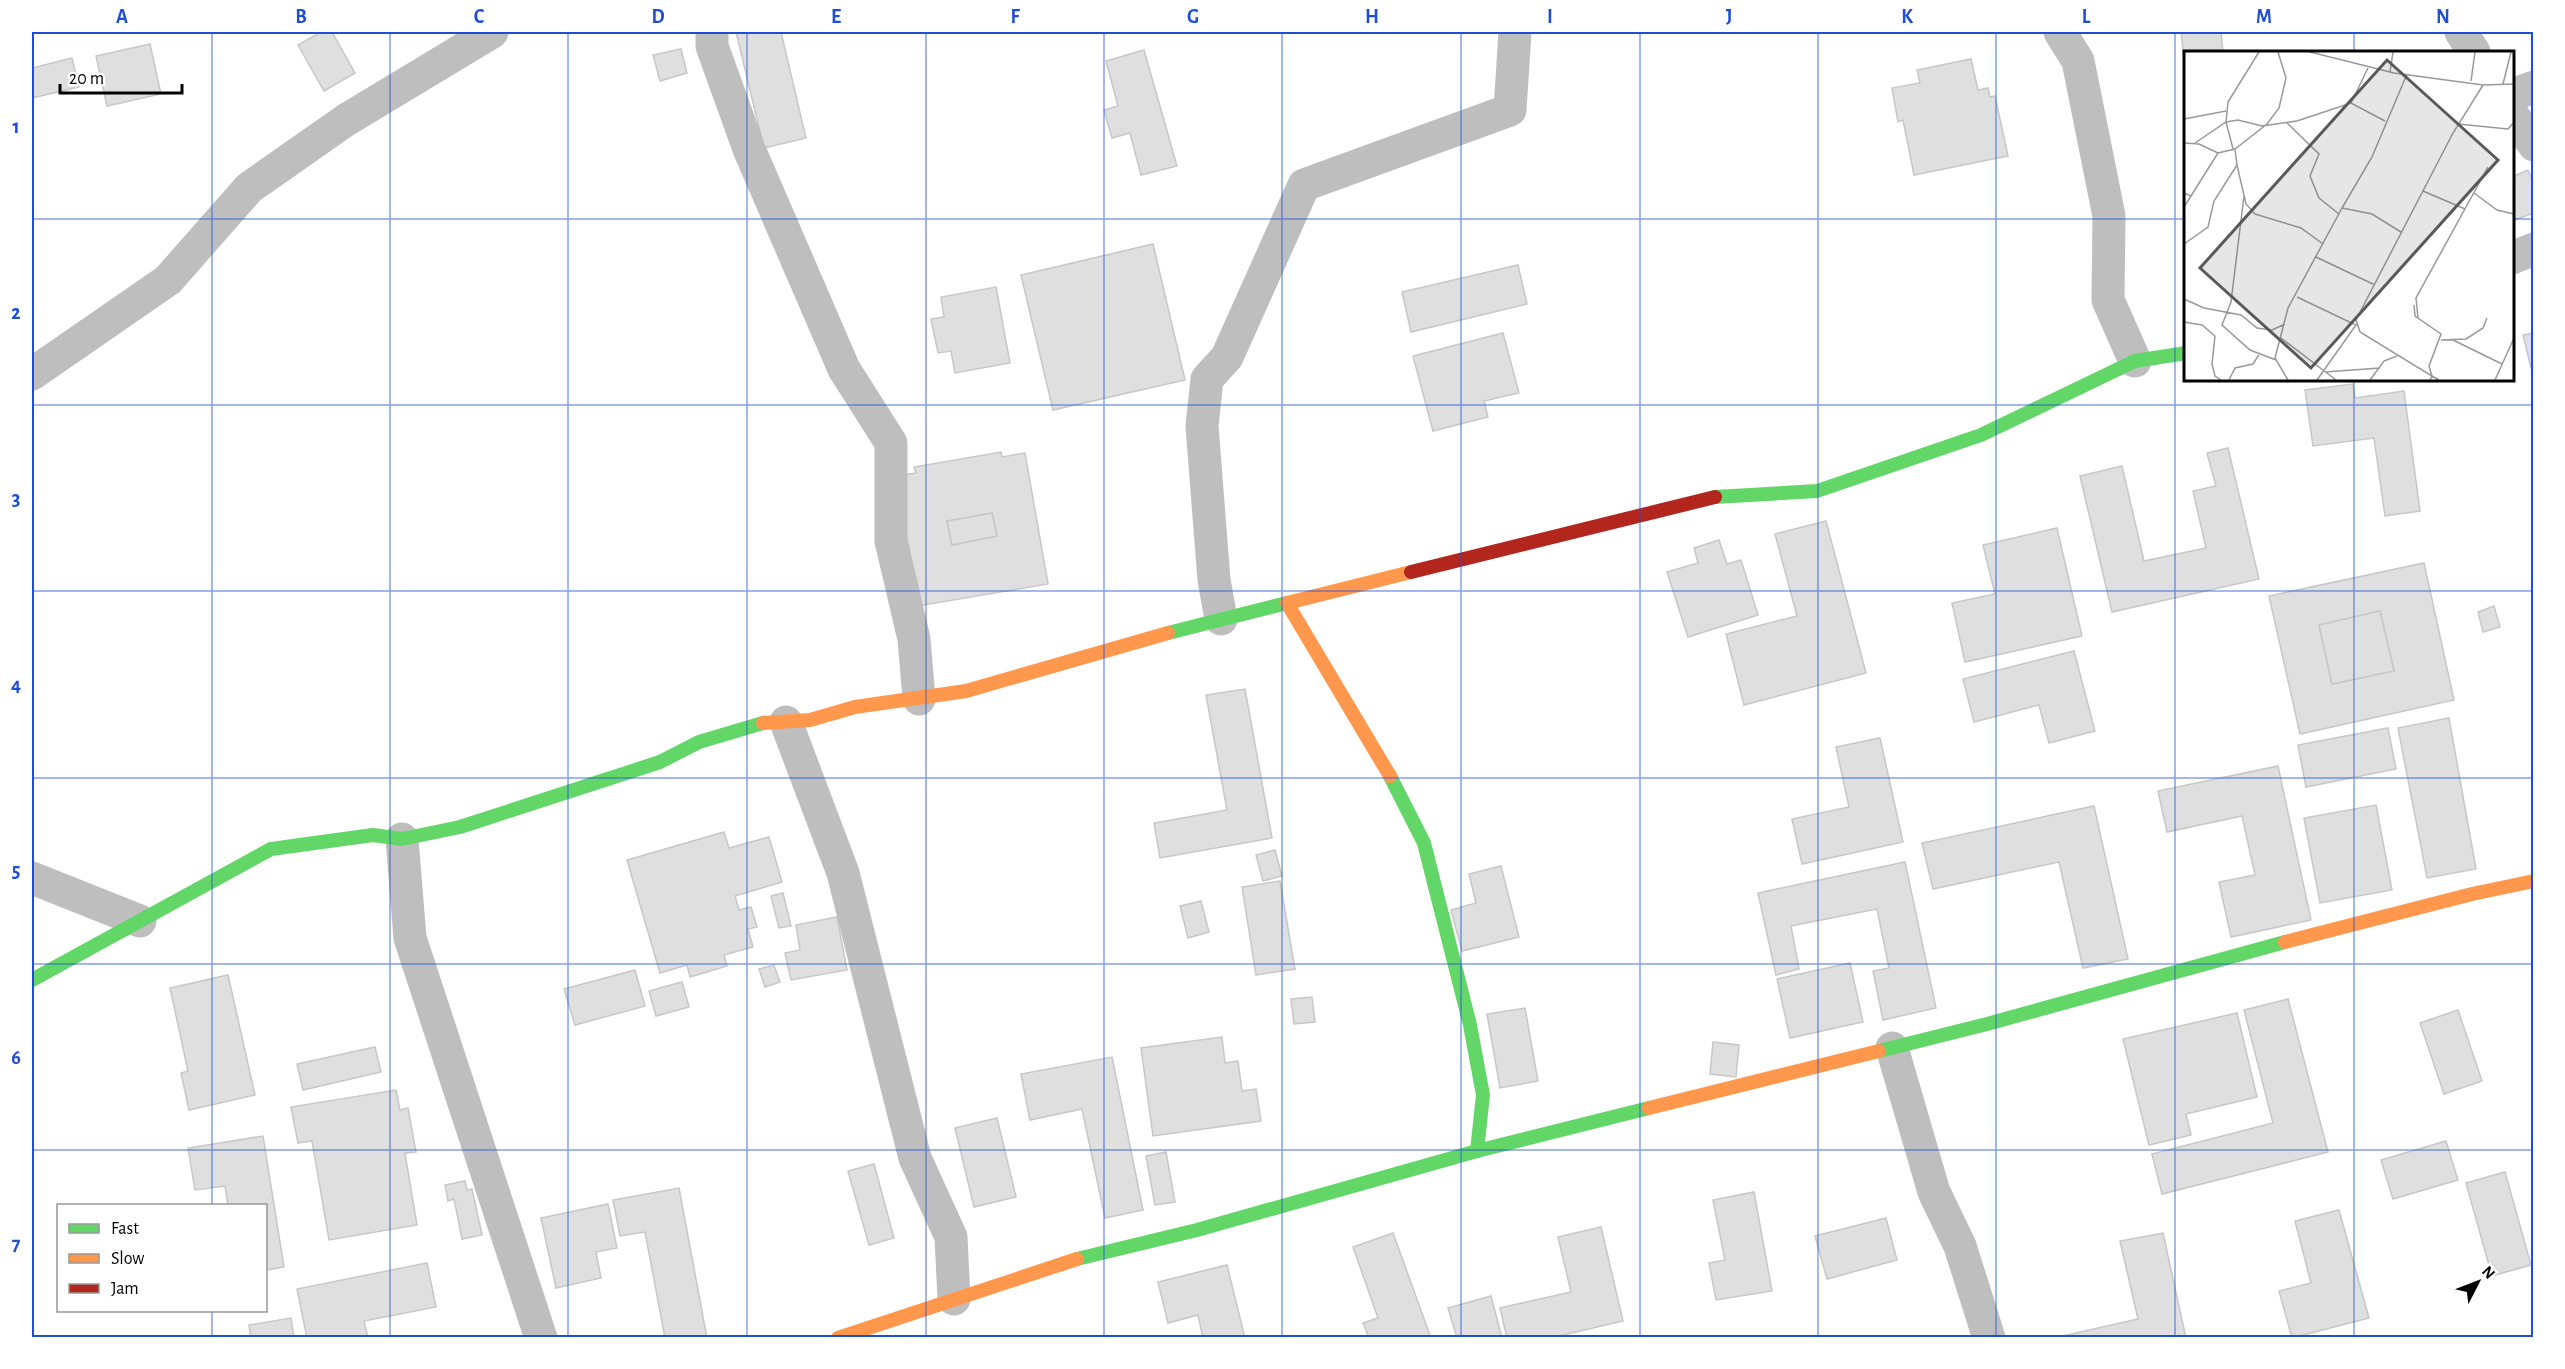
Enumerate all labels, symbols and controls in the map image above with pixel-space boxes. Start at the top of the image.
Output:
text: A [116,7,128,27]
text: B [295,7,307,27]
text: C [474,7,485,27]
text: D [651,7,665,27]
text: E [831,7,841,27]
text: F [1010,7,1020,27]
text: G [1187,7,1199,27]
text: H [1365,7,1379,27]
text: I [1547,7,1553,27]
text: J [1726,7,1732,27]
text: K [1901,7,1913,27]
text: L [2082,7,2091,27]
text: M [2256,7,2272,27]
text: N [2436,7,2450,27]
inset map [2184,51,2514,381]
scale bar [60,57,182,95]
text: 20 m [69,70,104,88]
text: 1 [12,117,20,137]
text: 2 [11,303,21,323]
text: 3 [12,489,20,509]
text: 4 [11,675,21,695]
text: 5 [12,861,20,881]
text: 6 [11,1048,21,1068]
legend [57,1204,267,1312]
text: Fast [111,1220,139,1238]
text: 7 [12,1234,21,1254]
text: Slow [111,1250,144,1268]
north arrow [2448,1252,2508,1312]
text: N [2479,1263,2498,1282]
text: Jam [111,1280,139,1298]

